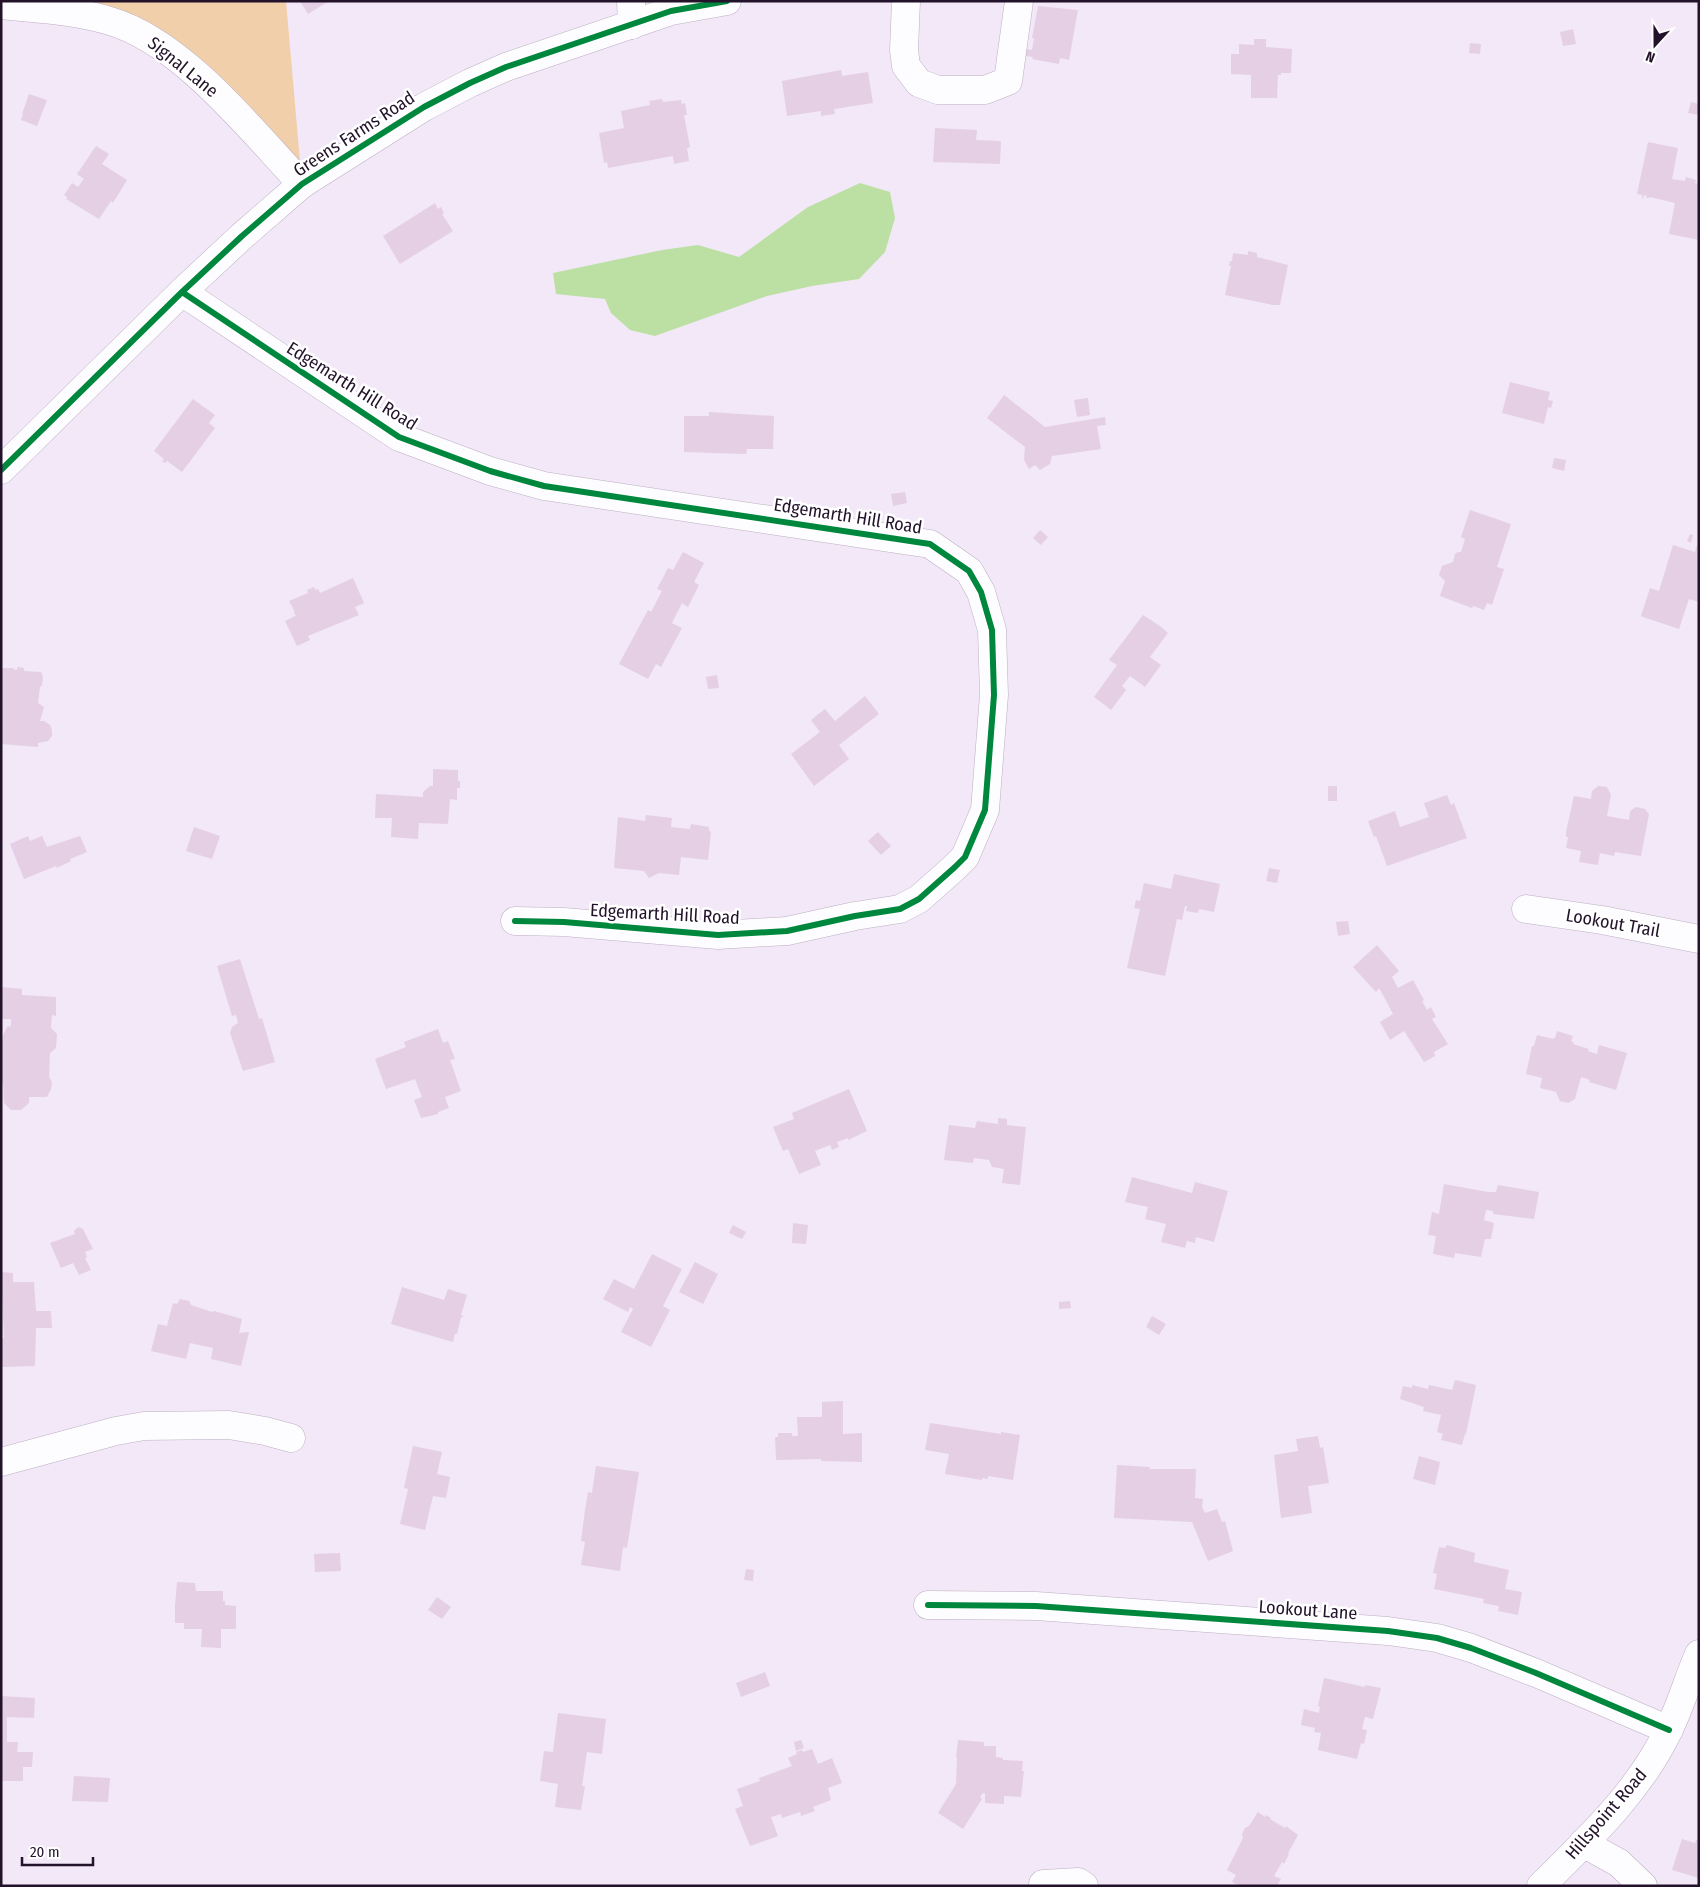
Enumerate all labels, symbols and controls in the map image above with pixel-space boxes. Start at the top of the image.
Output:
north arrow [1630,20,1680,70]
street label: Signal Lane [143,32,223,102]
text: N [1644,47,1657,66]
street label: Greens Farms Road [289,87,419,181]
street label: Edgemarth Hill Road [283,337,421,435]
street label: Edgemarth Hill Road [772,493,924,539]
street label: Edgemarth Hill Road [590,899,740,929]
street label: Lookout Trail [1564,904,1662,942]
street label: Lookout Lane [1258,1596,1358,1624]
street label: Hillspoint Road [1561,1764,1651,1864]
scale bar [22,1834,94,1866]
text: 20 m [30,1843,60,1861]

